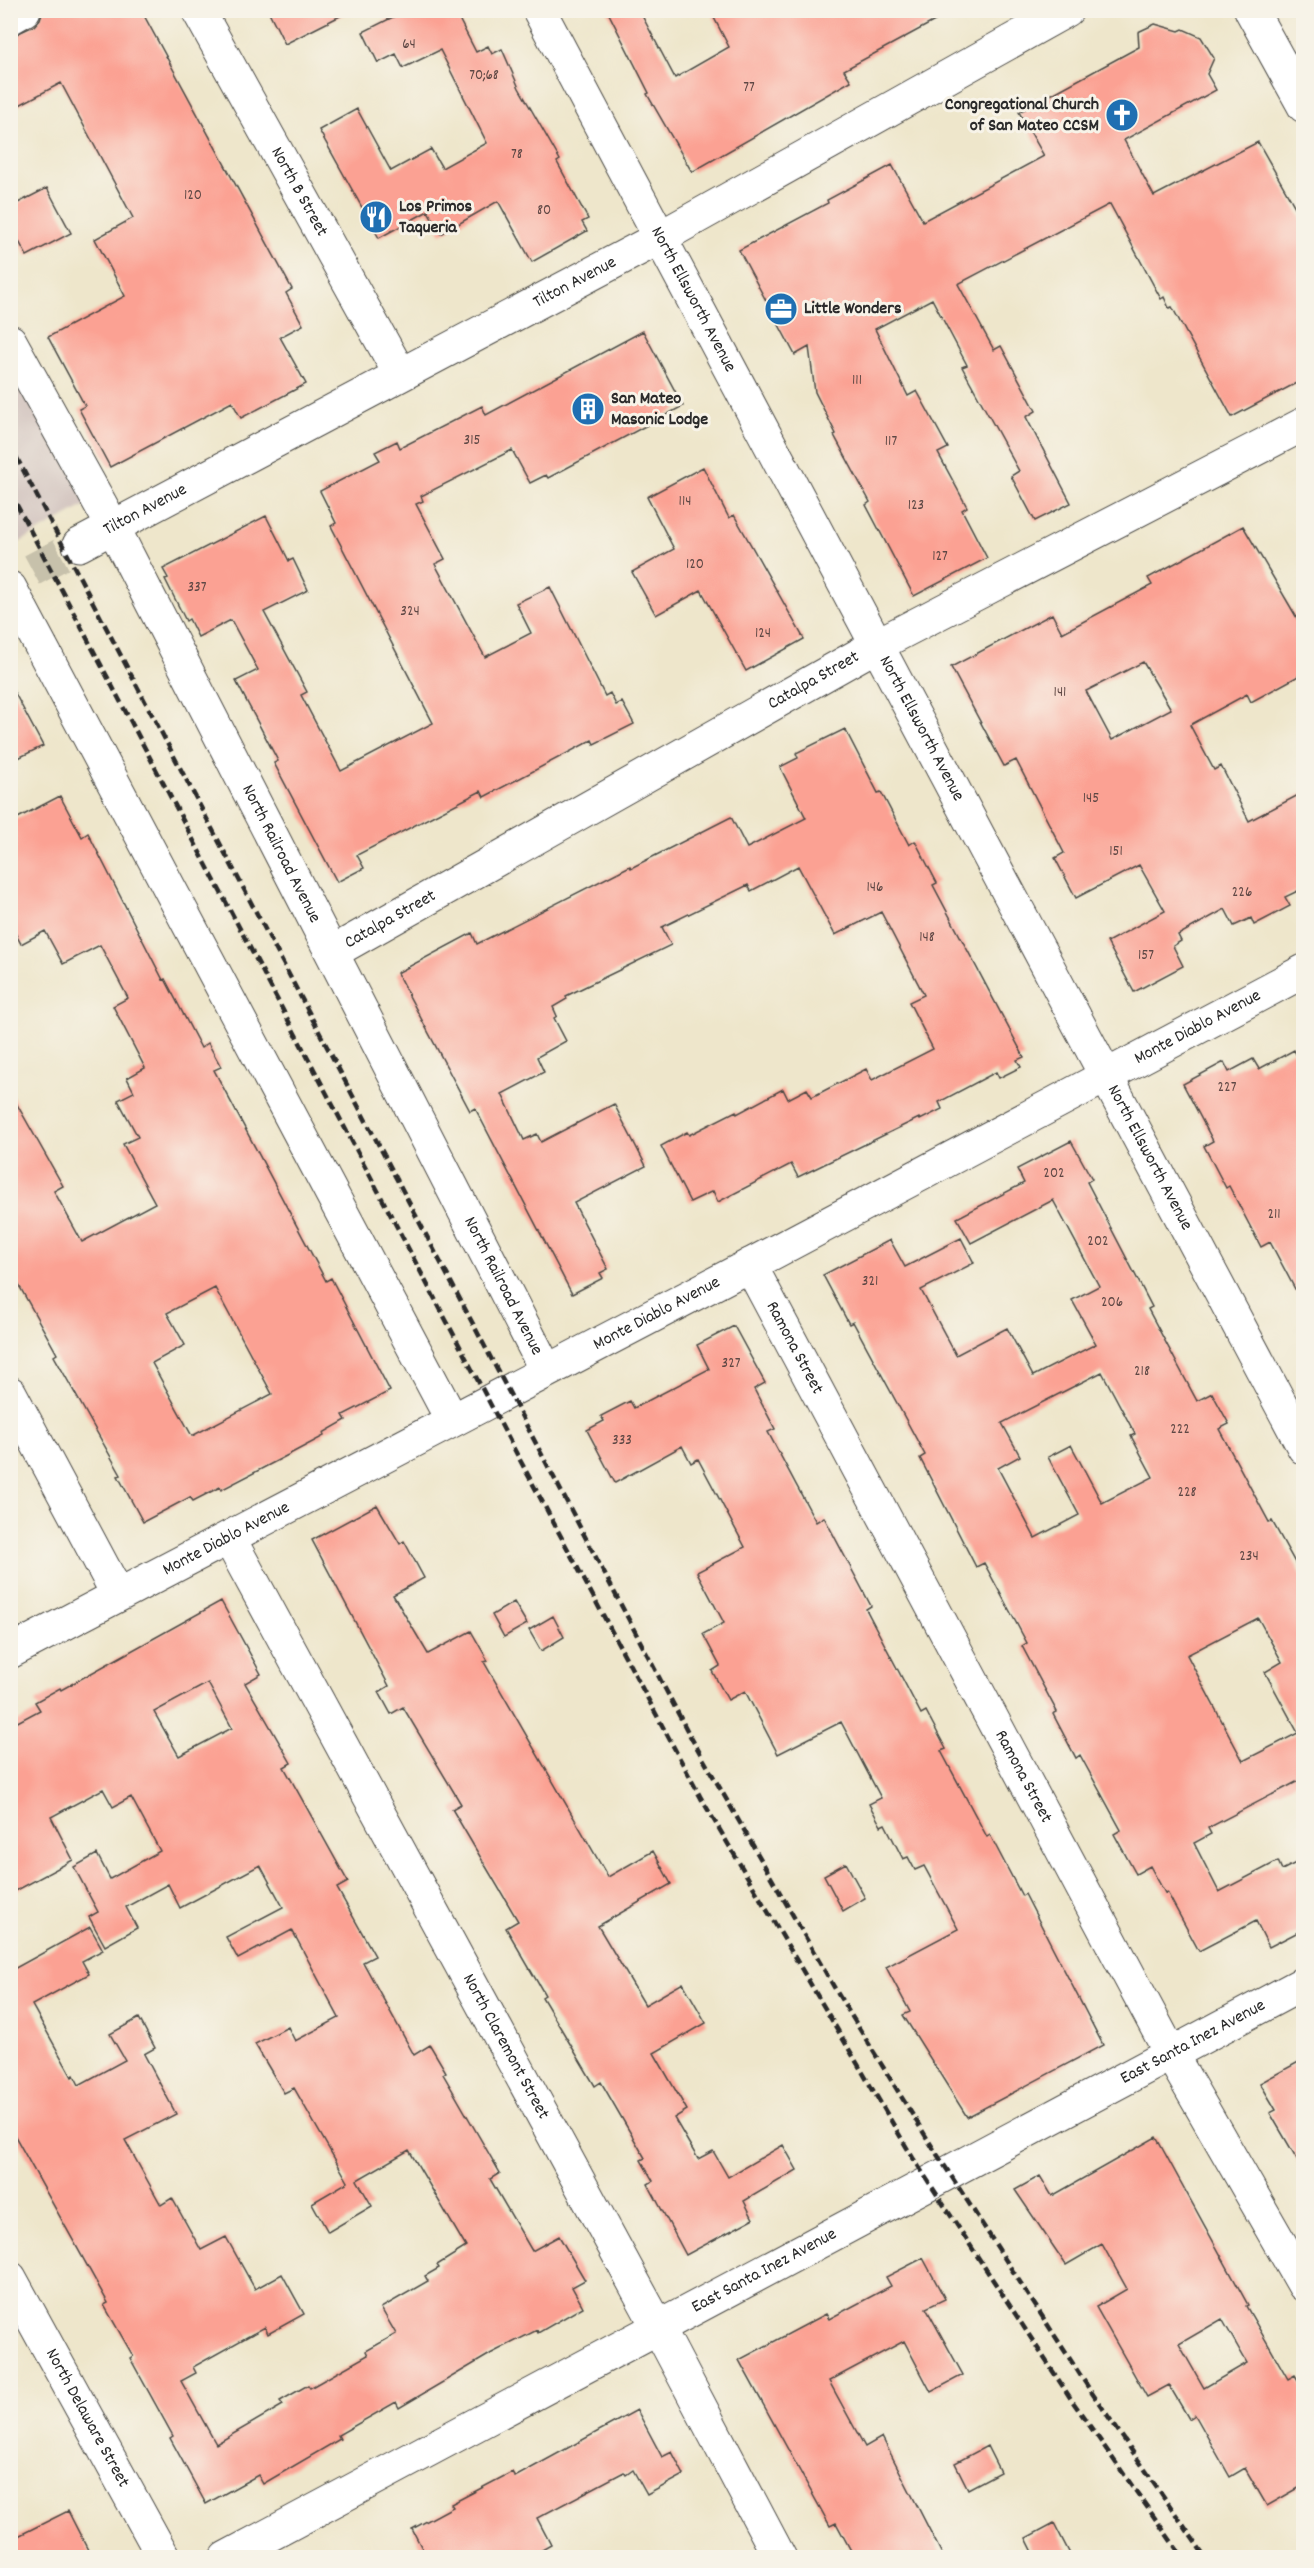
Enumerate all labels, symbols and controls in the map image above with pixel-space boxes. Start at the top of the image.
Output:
house number: 64 [402,34,416,56]
house number: 70;68 [469,65,499,87]
house number: 77 [743,77,755,99]
place label: Congregational Church of San Mateo CCSM [945,93,1099,139]
church icon: Congregational Church of San Mateo CCSM [1104,97,1140,133]
street label: North B Street [264,142,334,242]
house number: 78 [511,144,523,166]
house number: 120 [184,185,202,207]
place label: Los Primos Taqueria [399,195,473,241]
restaurant icon: Los Primos Taqueria [358,199,394,235]
house number: 80 [537,200,551,222]
street label: North Ellsworth Avenue [644,222,742,377]
street label: Tilton Avenue [529,250,621,315]
office icon: Little Wonders [763,291,799,327]
place label: Little Wonders [804,297,902,322]
house number: 111 [852,370,862,392]
place label: San Mateo Masonic Lodge [611,387,708,433]
building icon: San Mateo Masonic Lodge [570,391,606,427]
house number: 315 [464,430,480,452]
house number: 117 [885,431,897,453]
street label: Tilton Avenue [99,478,192,542]
house number: 114 [679,491,691,513]
house number: 123 [908,495,924,517]
house number: 127 [932,546,948,568]
house number: 120 [686,554,704,576]
house number: 337 [187,577,207,599]
house number: 324 [400,601,420,623]
house number: 124 [755,623,771,645]
street label: Catalpa Street [763,645,864,717]
street label: North Ellsworth Avenue [872,651,970,806]
house number: 141 [1054,682,1066,704]
street label: North Railroad Avenue [235,780,327,927]
house number: 145 [1083,788,1099,810]
house number: 151 [1109,841,1123,863]
house number: 146 [867,877,883,899]
house number: 226 [1232,882,1252,904]
street label: Catalpa Street [340,884,441,955]
house number: 148 [919,927,935,949]
house number: 157 [1138,945,1154,967]
street label: Monte Diablo Avenue [1130,983,1266,1071]
house number: 227 [1218,1077,1237,1099]
street label: North Ellsworth Avenue [1101,1080,1199,1235]
house number: 202 [1043,1163,1065,1185]
house number: 211 [1267,1204,1281,1226]
street label: North Railroad Avenue [457,1213,549,1360]
house number: 202 [1087,1231,1109,1253]
street label: Monte Diablo Avenue [589,1270,725,1357]
house number: 321 [862,1271,878,1293]
house number: 206 [1101,1292,1123,1314]
street label: Ramona Street [759,1297,830,1399]
house number: 327 [722,1353,741,1375]
house number: 218 [1134,1361,1150,1383]
house number: 222 [1170,1419,1190,1441]
house number: 333 [612,1430,632,1452]
house number: 228 [1177,1482,1197,1504]
street label: Monte Diablo Avenue [158,1495,294,1582]
house number: 234 [1239,1546,1259,1568]
street label: Ramona Street [988,1726,1058,1828]
street label: North Claremont Street [456,1969,555,2124]
street label: East Santa Inez Avenue [1116,1993,1270,2091]
street label: East Santa Inez Avenue [687,2222,841,2320]
street label: North Delaware Street [39,2344,136,2493]

